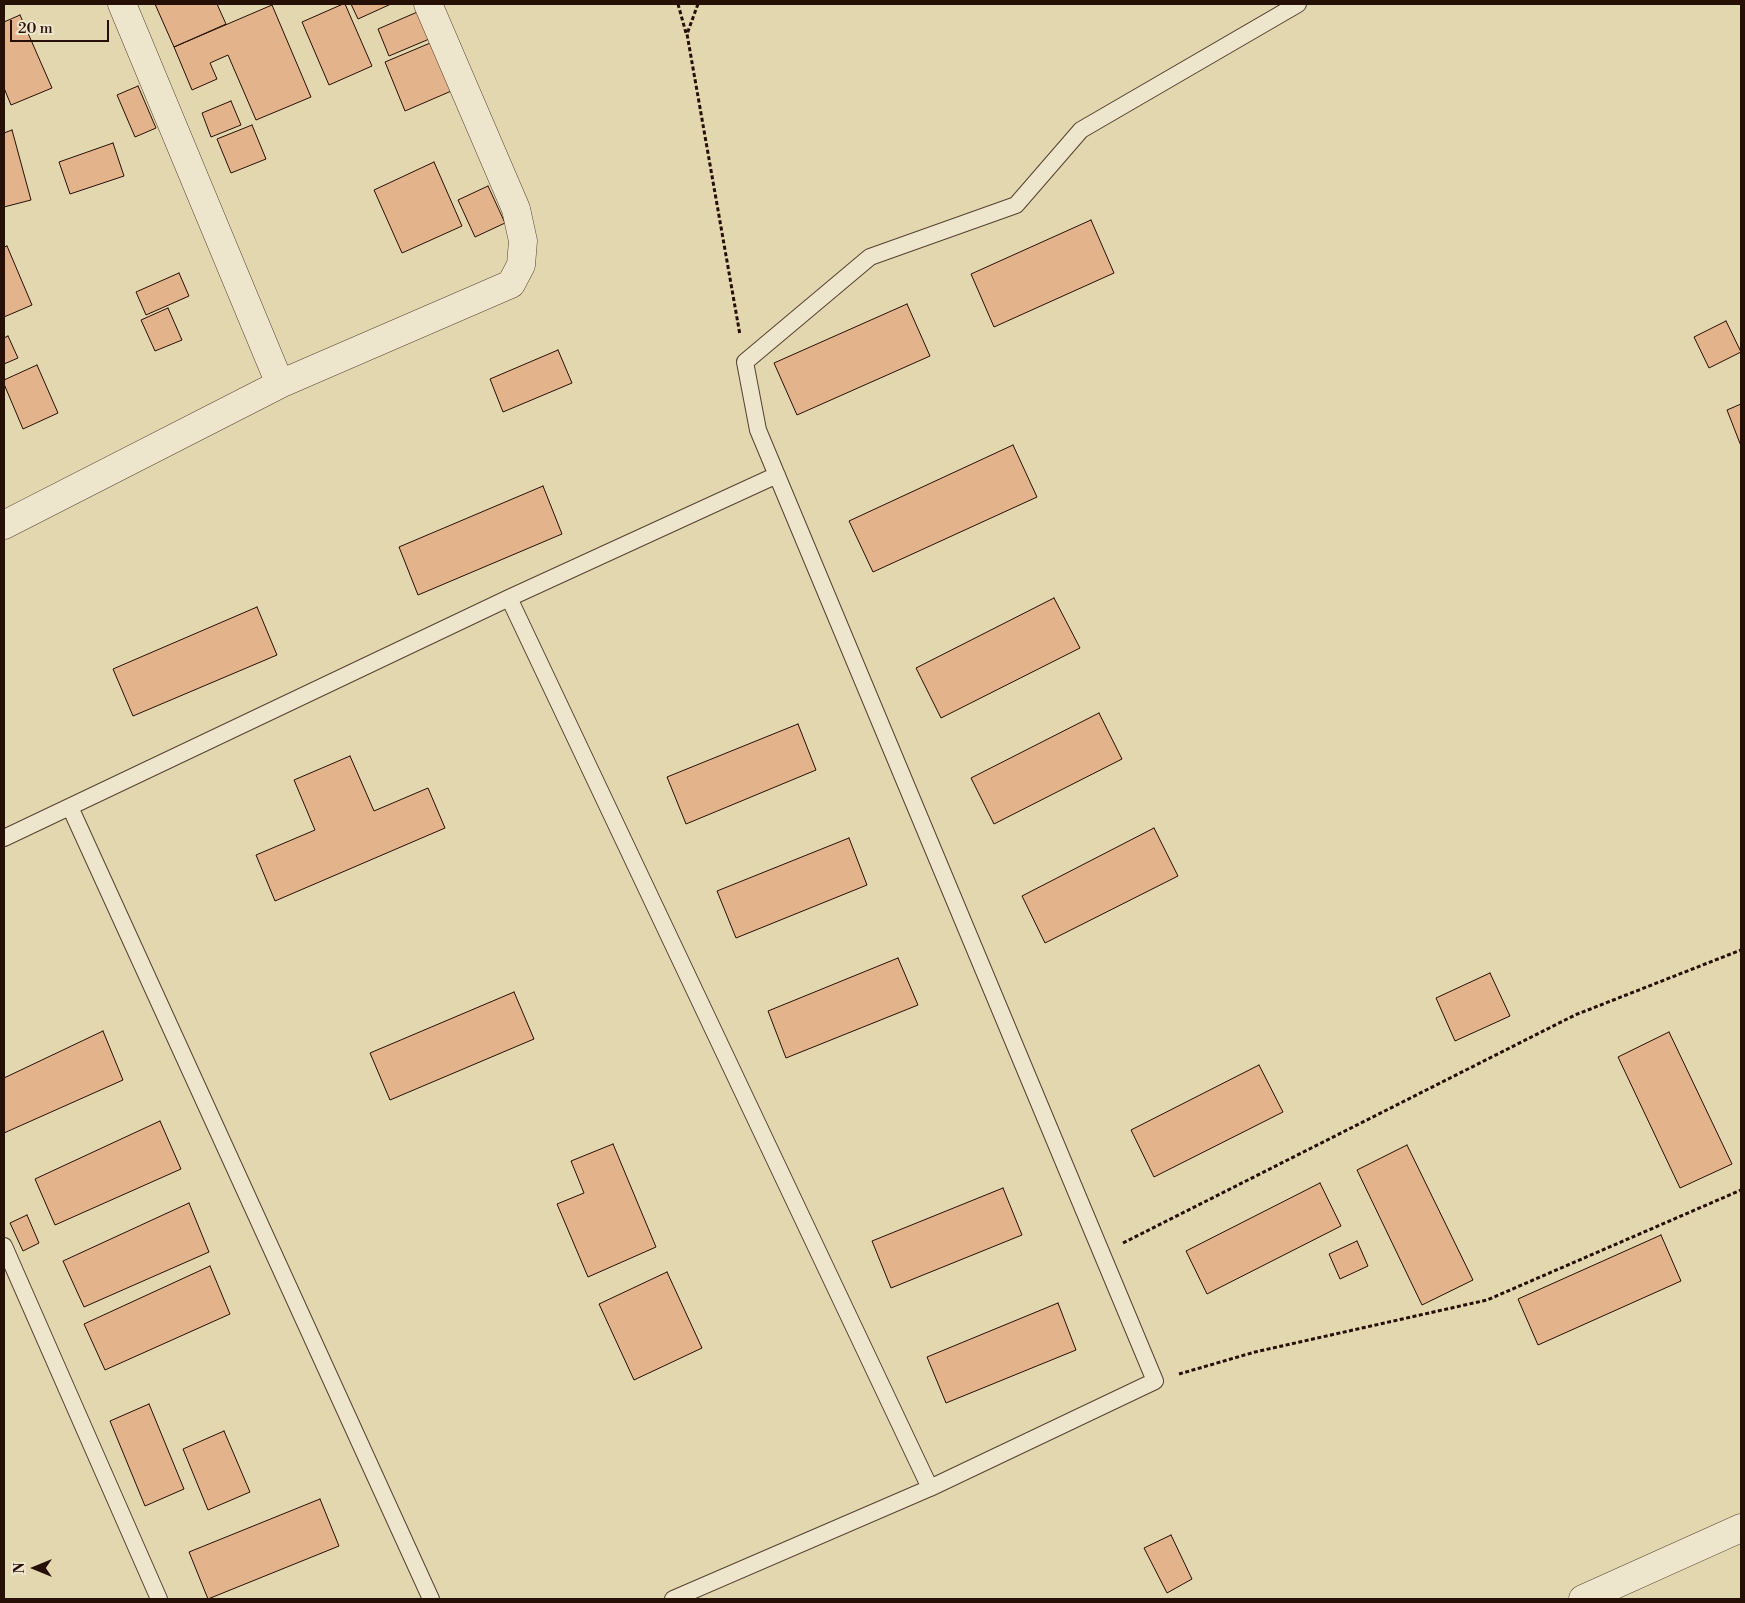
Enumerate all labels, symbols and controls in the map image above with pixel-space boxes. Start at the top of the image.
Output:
scale bar [12,10,111,42]
text: 20 m [18,19,53,38]
north arrow [10,1543,60,1593]
text: N [11,1562,29,1574]

